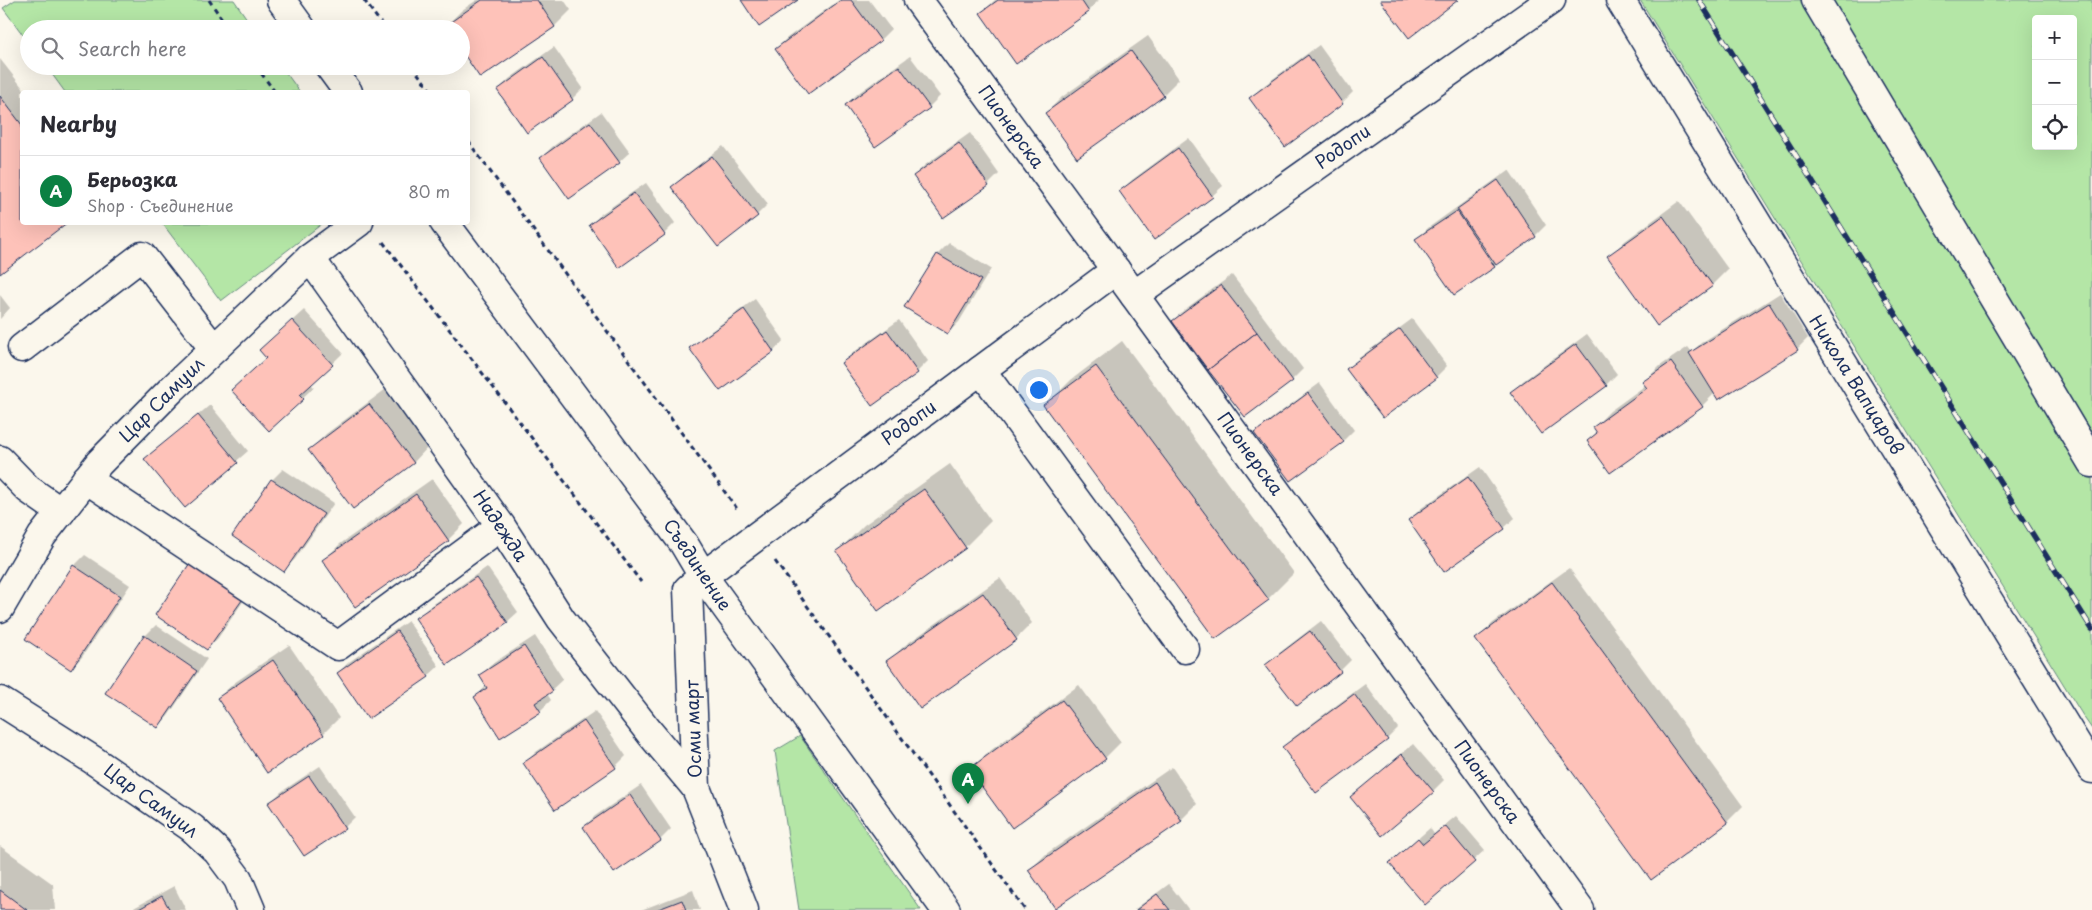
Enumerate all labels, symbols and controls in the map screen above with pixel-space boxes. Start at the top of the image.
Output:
map controls [2032,15,2077,150]
button: + [2032,15,2077,60]
search box [20,20,470,75]
icon: search [38,34,66,62]
text: Search here [78,34,187,62]
button: − [2032,60,2077,105]
street label: Пионерска [973,79,1052,174]
button: locate [2032,105,2077,150]
text: Nearby [40,107,117,139]
street label: Родопи [1309,117,1375,175]
text: Берьозка [87,165,178,193]
text: A [50,179,62,203]
text: 80 m [408,179,450,203]
text: Shop · Съединение [87,193,233,217]
street label: Никола Вапцаров [1803,309,1911,459]
street label: Цар Самуил [112,350,210,448]
your location [1026,377,1052,403]
street label: Родопи [875,393,941,451]
street label: Пионерска [1212,406,1291,501]
street label: Надежда [467,484,536,567]
street label: Съединение [658,513,739,615]
street label: Осми март [677,679,708,779]
street label: Пионерска [1449,734,1528,829]
street label: Цар Самуил [99,756,205,843]
pin: A [952,763,984,804]

